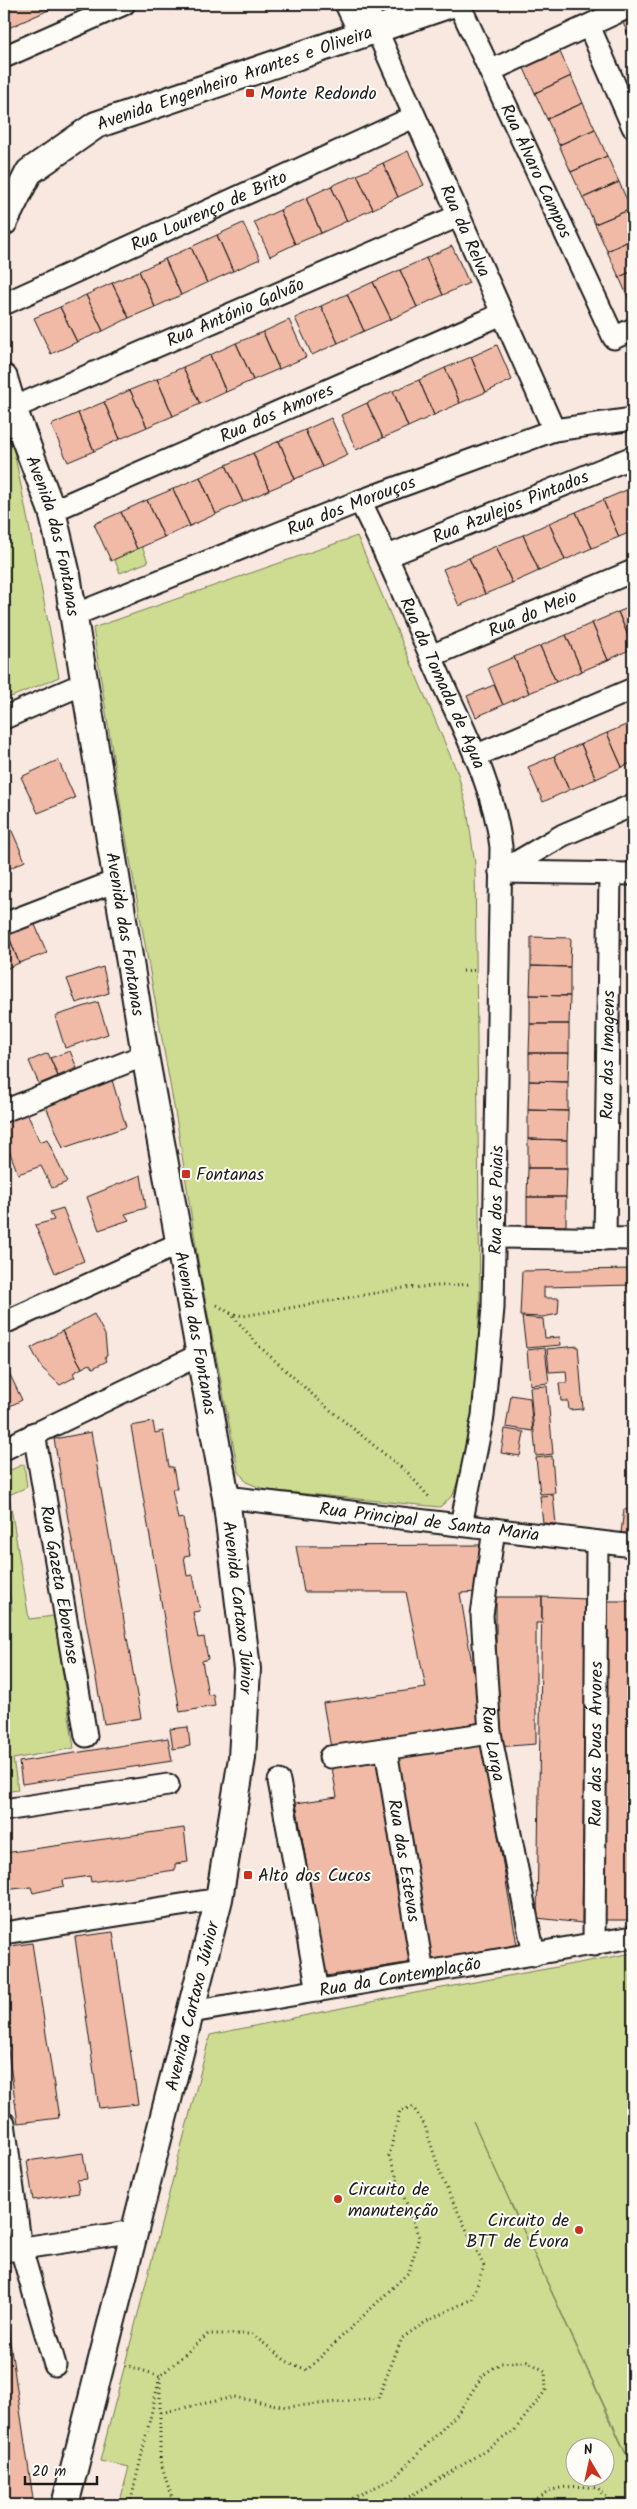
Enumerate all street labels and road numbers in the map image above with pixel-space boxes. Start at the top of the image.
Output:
street label: Avenida Engenheiro Arantes e Oliveira [93,19,377,140]
street label: Rua Álvaro Campos [491,99,579,244]
street label: Rua Lourenço de Brito [126,164,293,260]
street label: Rua da Relva [431,180,497,282]
street label: Rua António Galvão [162,271,309,356]
street label: Rua dos Amores [215,376,339,452]
street label: Avenida das Fontanas [16,452,87,619]
street label: Rua Azulejos Pintados [428,463,594,553]
street label: Rua dos Morouços [283,469,420,545]
street label: Rua do Meio [484,583,582,646]
street label: Rua da Tomada de Água [391,593,492,774]
street label: Avenida das Fontanas [96,850,152,1019]
street label: Rua das Imagens [594,990,624,1120]
street label: Rua dos Poiais [482,1145,513,1255]
street label: Avenida das Fontanas [165,1249,224,1418]
street label: Rua Principal de Santa Maria [318,1495,541,1551]
street label: Rua Gazeta Eborense [31,1503,86,1667]
street label: Avenida Cartaxo Júnior [213,1519,260,1696]
street label: Rua das Duas Árvores [582,1661,612,1827]
street label: Rua Larga [472,1705,512,1784]
street label: Rua das Estevas [378,1797,427,1925]
street label: Avenida Cartaxo Júnior [158,1918,229,2094]
street label: Rua da Contemplação [317,1950,483,2006]

